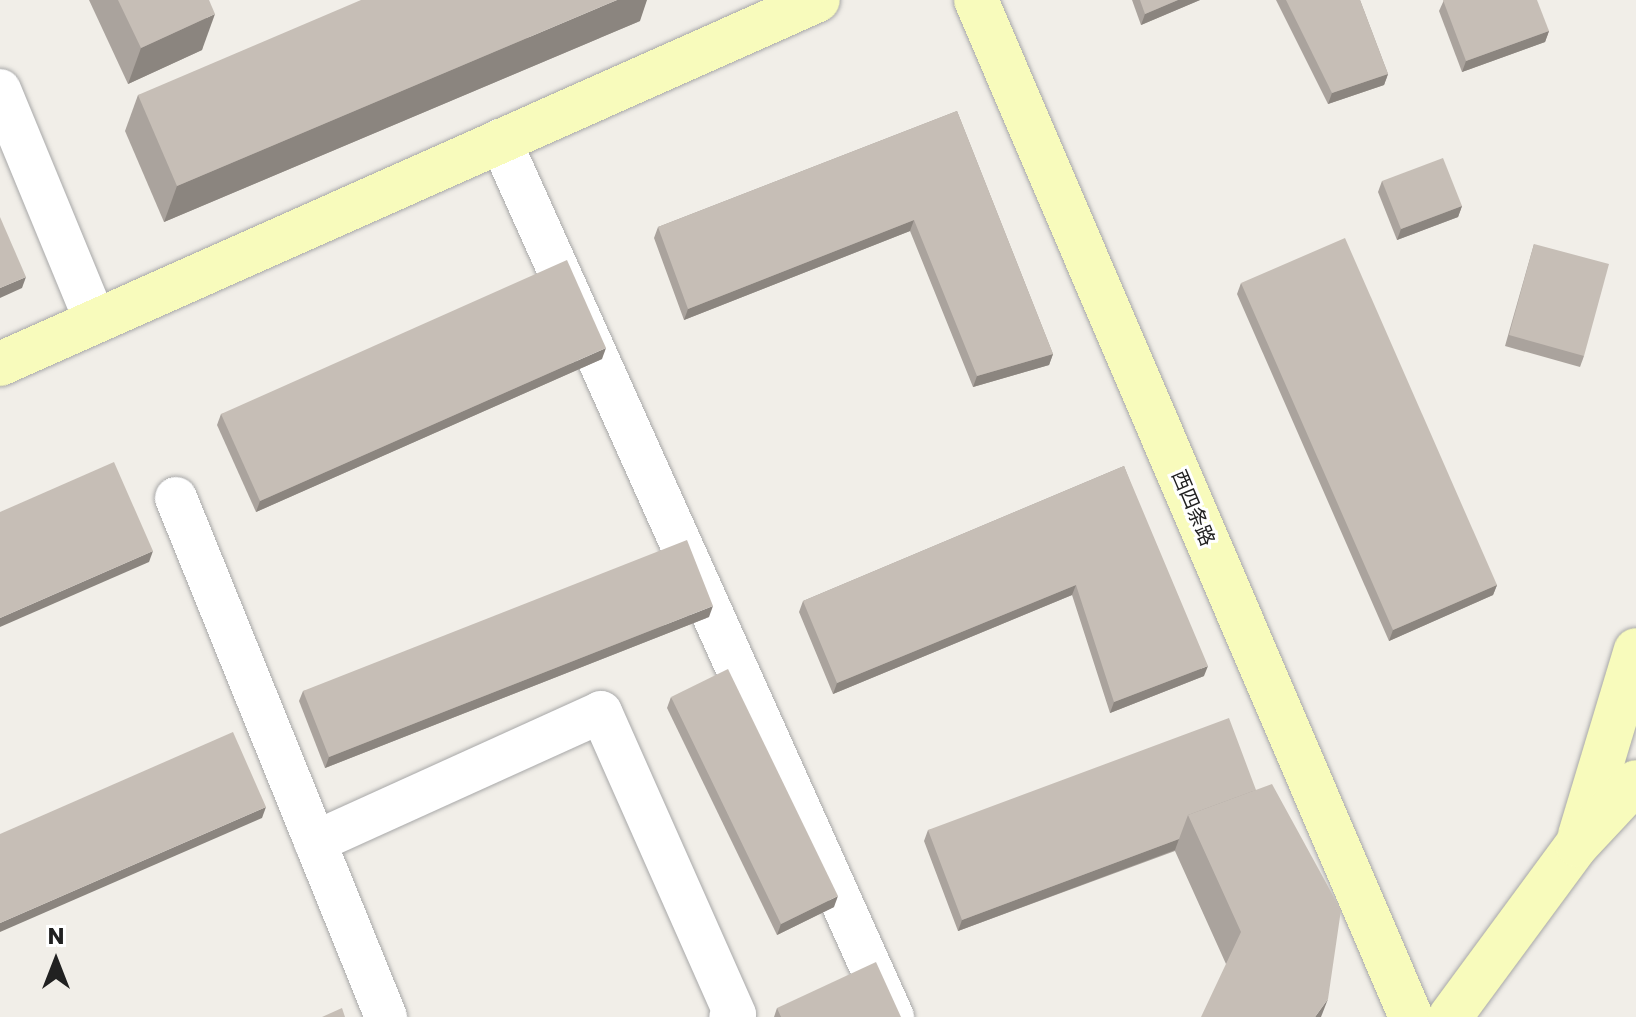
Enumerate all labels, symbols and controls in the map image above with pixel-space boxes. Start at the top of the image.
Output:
street label: 西四条路 [1166,466,1220,550]
north arrow [16,921,96,1001]
text: N [48,921,64,952]

